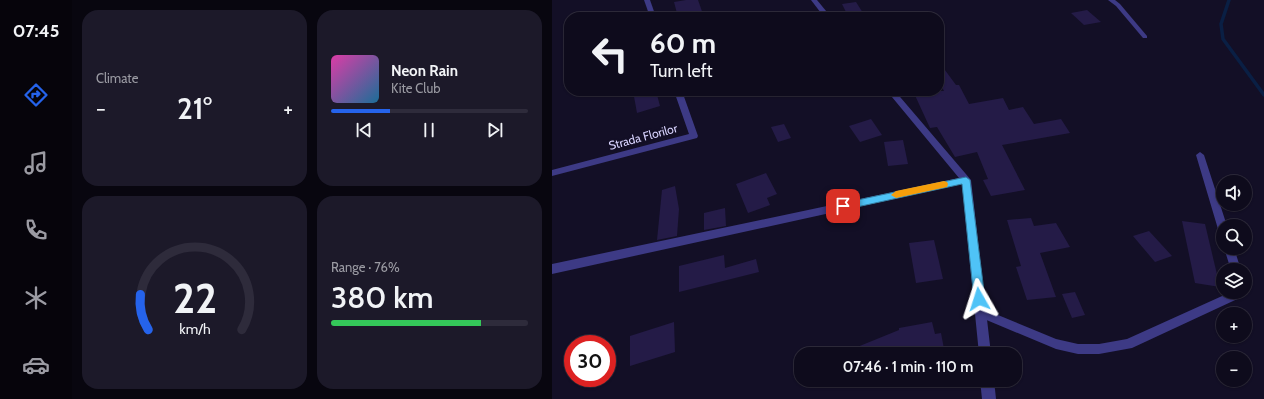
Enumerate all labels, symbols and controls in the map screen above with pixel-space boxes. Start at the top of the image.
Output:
text: 07:45 [13,20,59,42]
text: 60 m [650,26,716,60]
icon: left [584,28,636,80]
text: Turn left [650,60,713,82]
text: Neon Rain [391,62,458,80]
text: Climate [96,70,138,86]
text: Kite Club [391,80,440,96]
icon: directions [22,81,50,109]
text: 21° [177,90,212,127]
text: − [96,95,106,122]
text: + [283,95,293,122]
icon: previous [353,119,375,141]
icon: pause [418,119,440,141]
icon: next [484,119,506,141]
street label: Strada Florilor [607,120,679,153]
icon: music [22,149,50,177]
map controls [1216,175,1252,387]
button: sound [1216,175,1252,211]
pin [826,189,860,223]
icon: arrive [832,195,854,217]
icon: phone [22,216,50,244]
button: search [1216,219,1252,255]
text: Range · 76% [331,259,400,275]
button: layers [1216,263,1252,299]
text: 22 [172,273,217,323]
position arrow [958,278,1000,320]
text: 380 km [331,279,433,316]
icon: climate [22,284,50,312]
button: + [1216,307,1252,343]
text: km/h [179,320,210,338]
speed limit sign: 30 [564,335,616,387]
icon: car [22,351,50,379]
button: − [1216,351,1252,387]
text: 07:46 · 1 min · 110 m [843,358,973,376]

